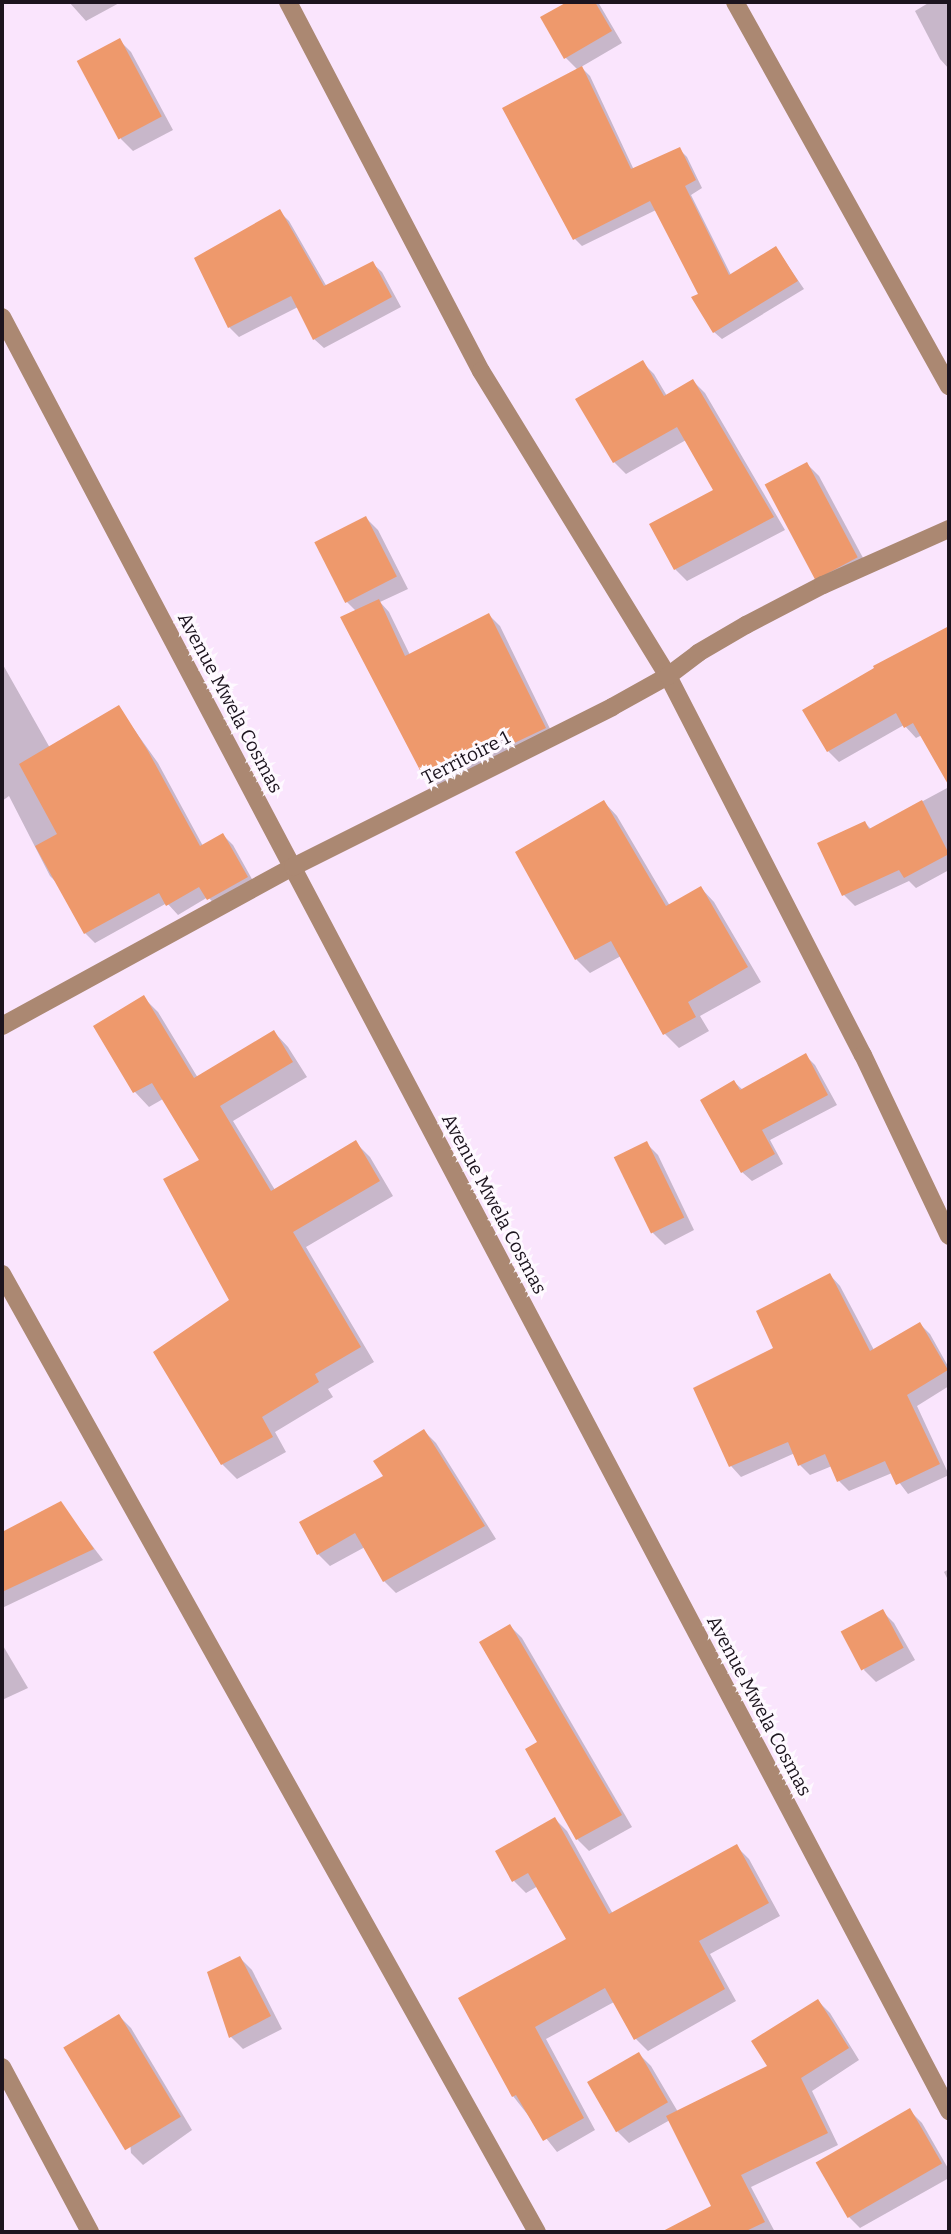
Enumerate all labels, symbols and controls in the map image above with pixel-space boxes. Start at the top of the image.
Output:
street label: Avenue Mwela Cosmas [173,609,287,797]
street label: Territoire 1 [418,726,514,790]
street label: Avenue Mwela Cosmas [437,1110,551,1298]
street label: Avenue Mwela Cosmas [702,1612,816,1800]

